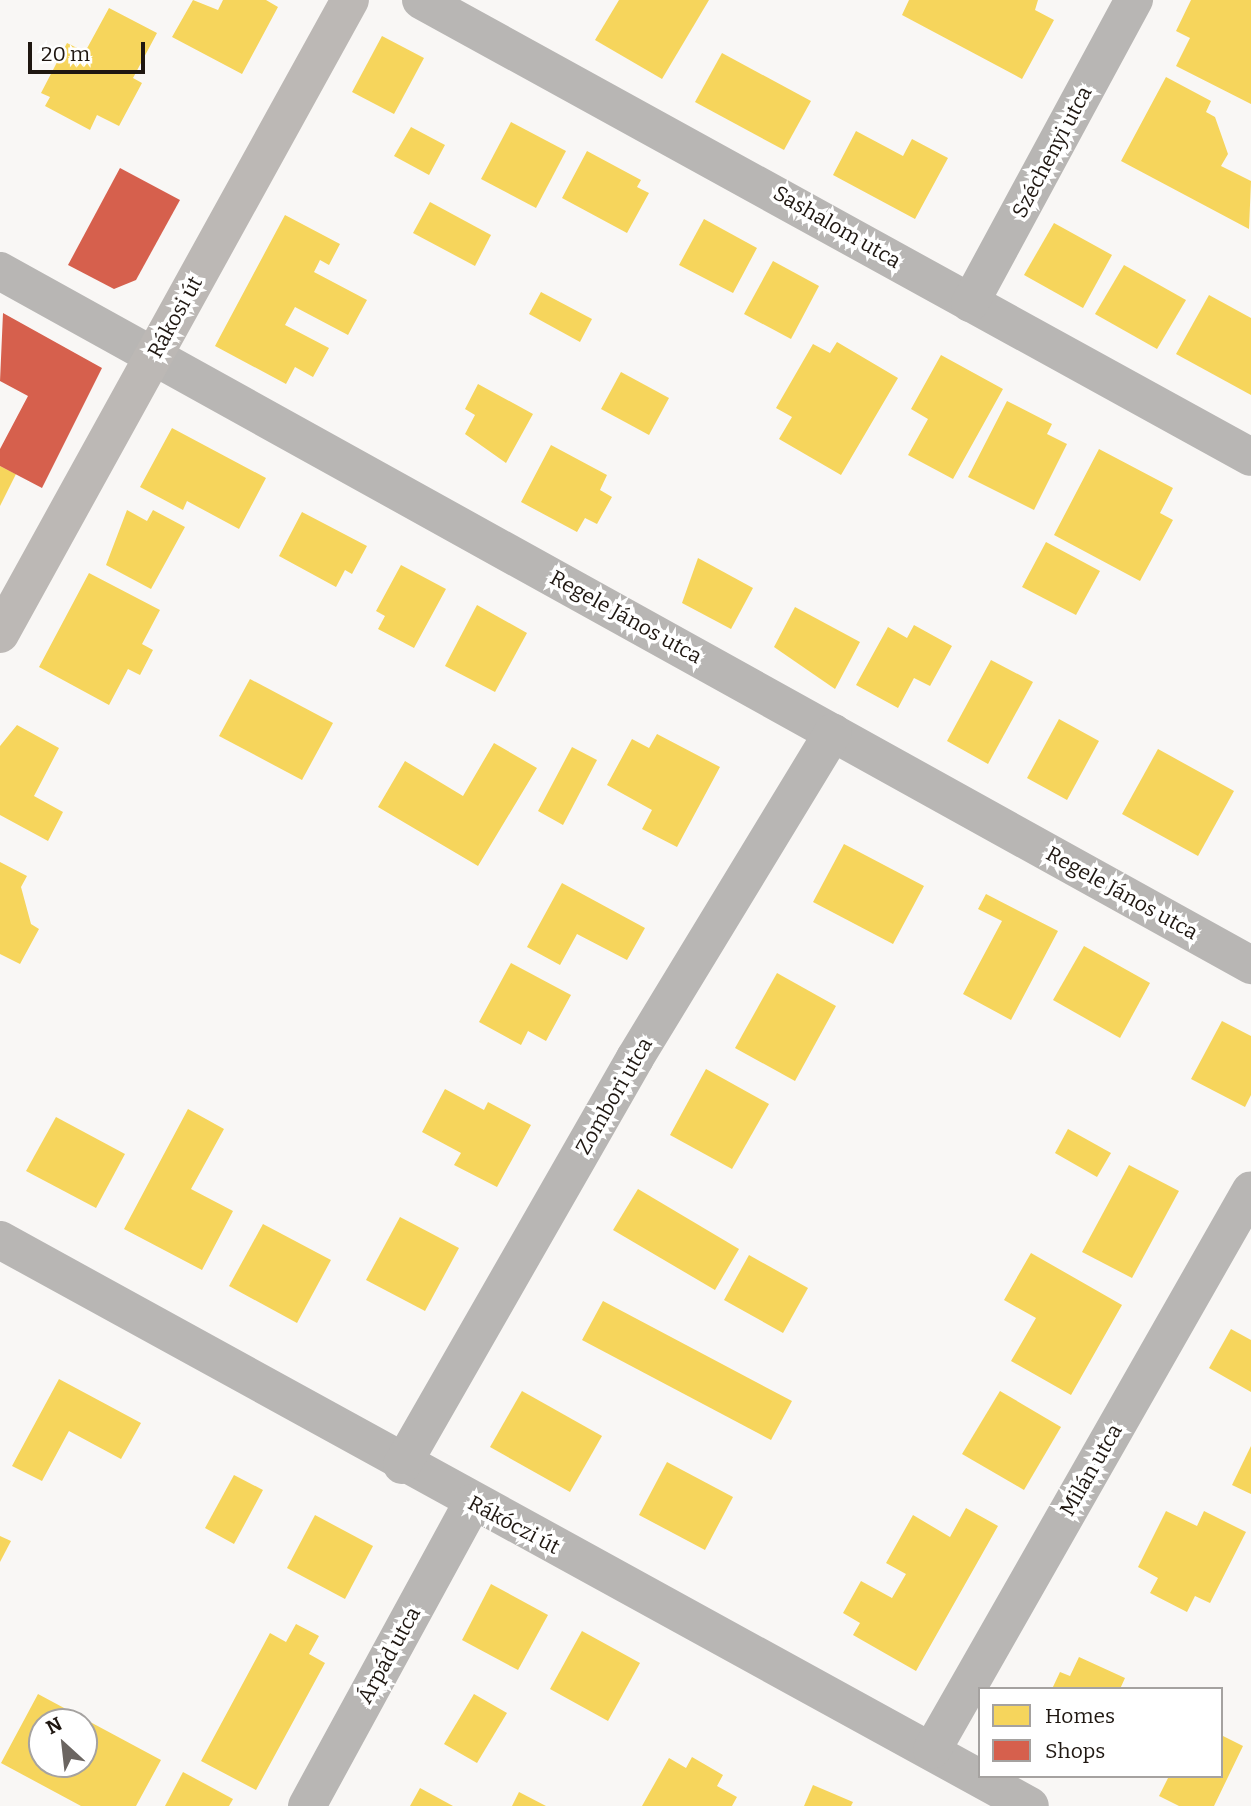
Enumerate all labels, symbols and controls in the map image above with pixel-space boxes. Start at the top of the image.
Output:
scale bar [32,28,149,72]
text: 20 m [41,41,90,67]
street label: Széchenyi utca [1007,82,1097,222]
street label: Sashalom utca [769,180,905,274]
street label: Rákosi út [142,272,208,362]
street label: Regele János utca [546,565,706,669]
street label: Regele János utca [1042,841,1202,945]
street label: Zombori utca [570,1033,658,1159]
street label: Milán utca [1055,1420,1127,1520]
street label: Rákóczi út [464,1490,564,1560]
street label: Árpád utca [352,1602,426,1708]
legend [978,1687,1223,1778]
text: Homes [1045,1703,1115,1729]
north arrow [28,1708,98,1778]
text: N [42,1712,66,1739]
text: Shops [1045,1738,1105,1764]

